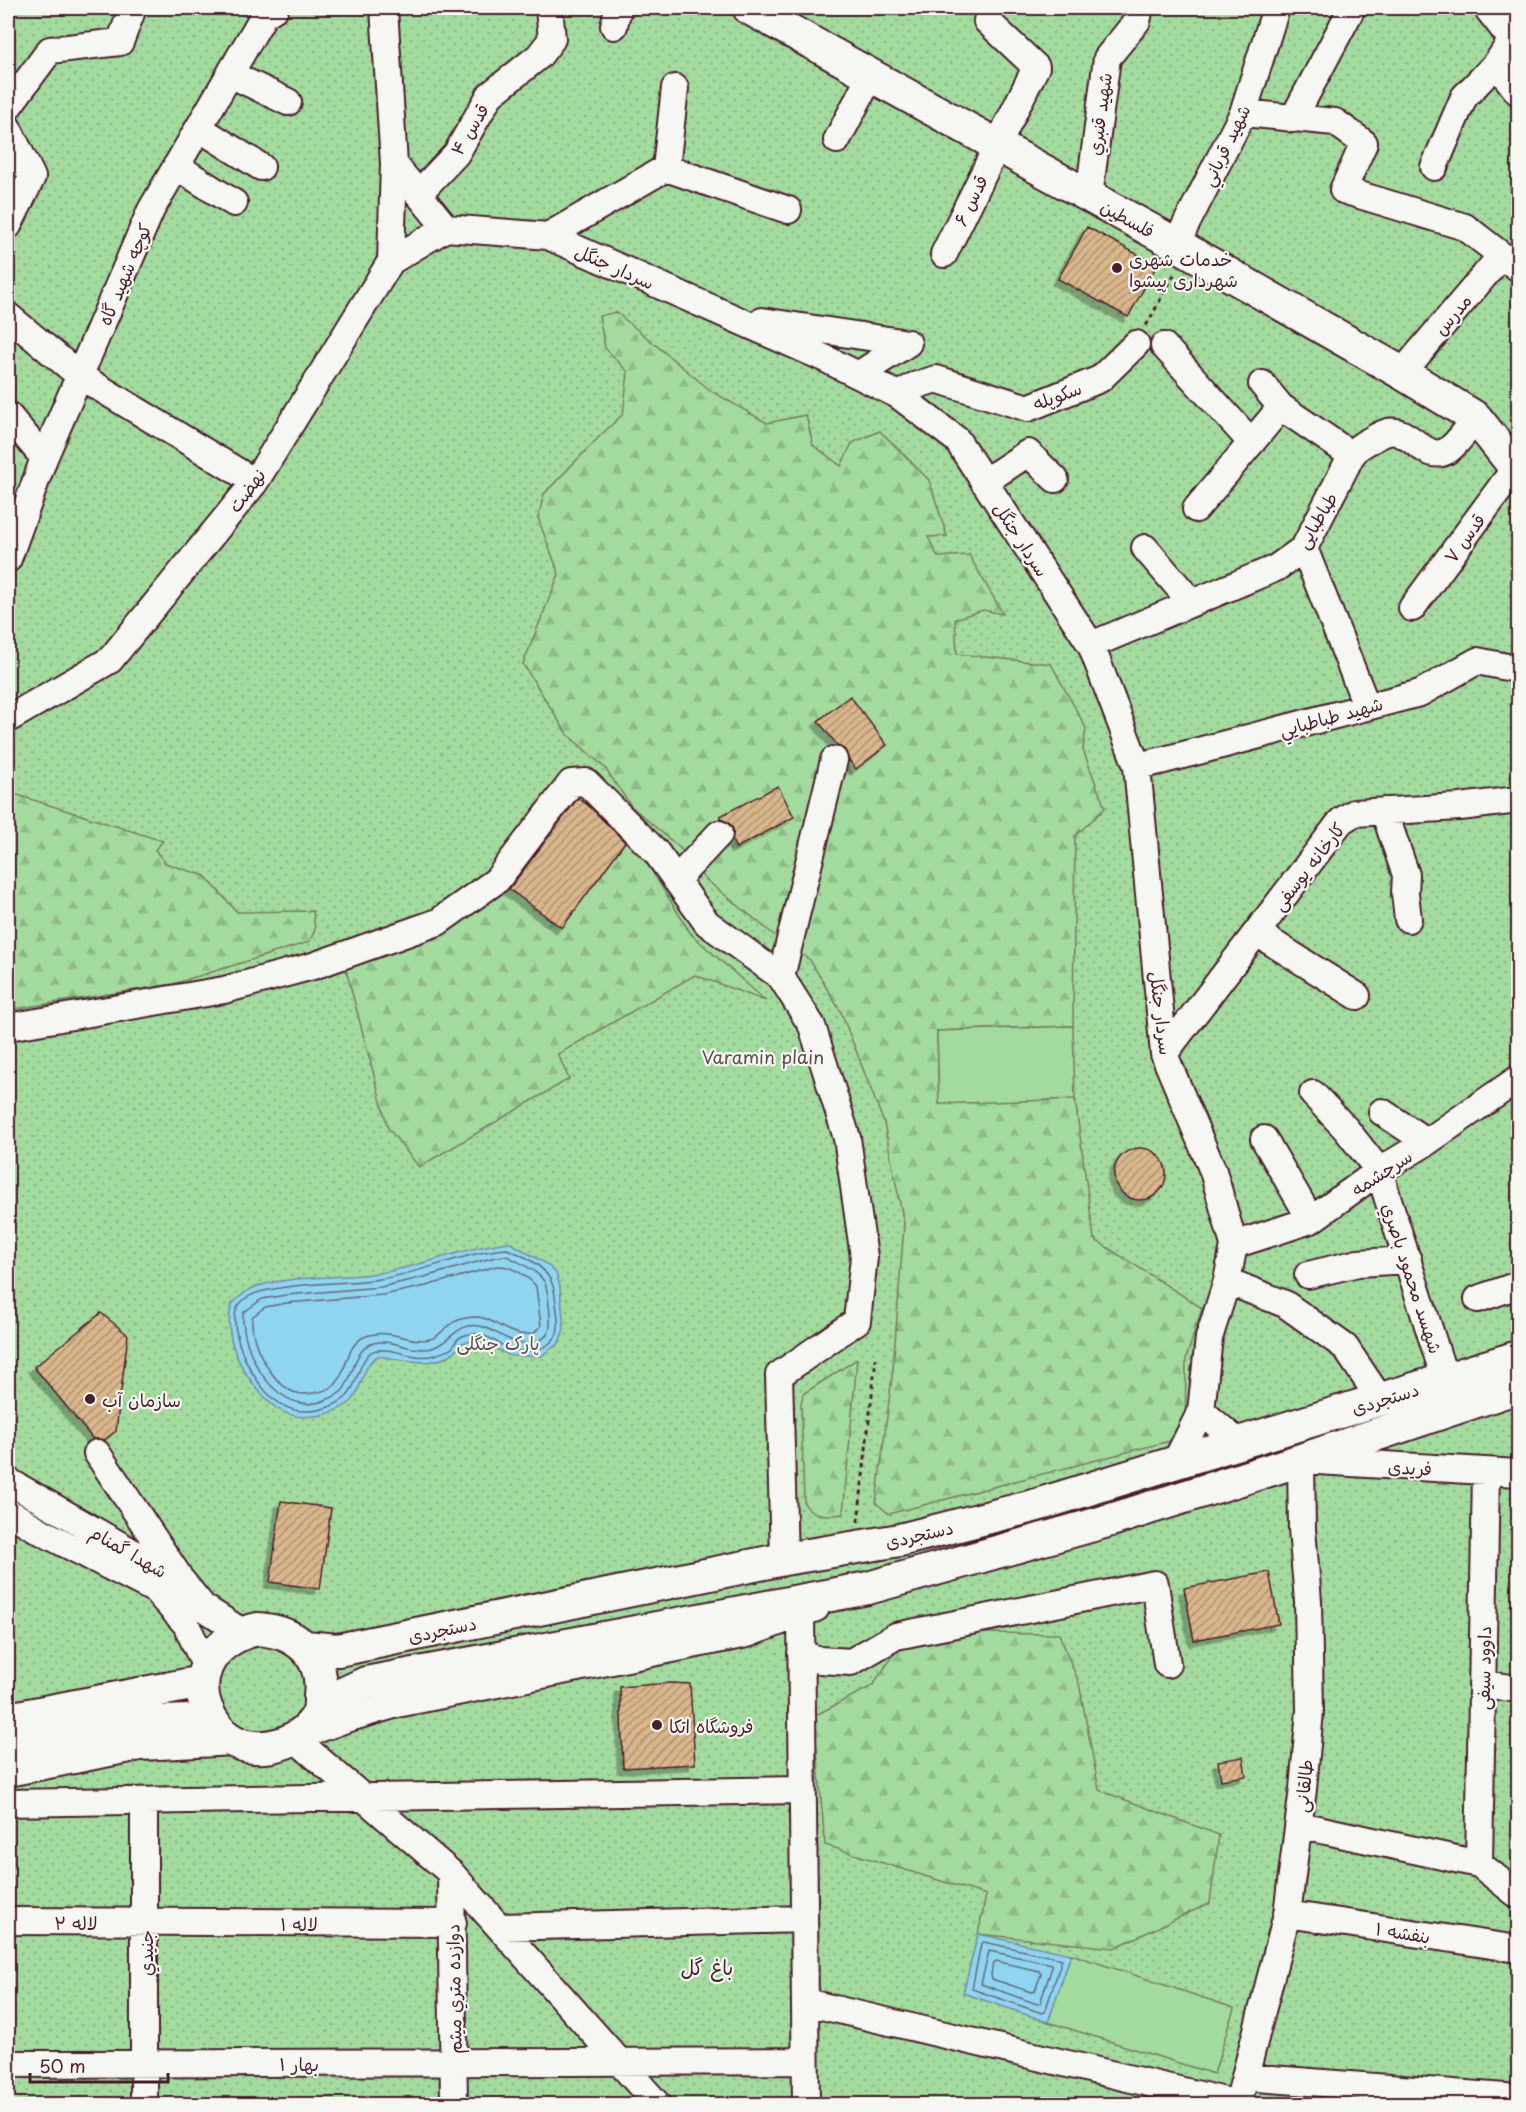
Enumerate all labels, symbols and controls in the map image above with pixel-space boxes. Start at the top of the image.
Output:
street label: شهيد قنبري [1080,71,1119,157]
street label: قدس ۴ [443,98,495,160]
street label: شهيد قرباني [1194,100,1260,192]
street label: قدس ۶ [946,170,994,230]
street label: فلسطین [1096,192,1160,244]
street label: کوچه شهید گاه [90,218,158,329]
street label: سردار جنگل [571,237,659,295]
place label: خدمات شهری شهرداری پیشوا [1129,245,1238,293]
marker: خدمات شهری شهرداری پیشوا [1110,261,1124,275]
street label: مدرس [1427,287,1477,341]
street label: سکوپله [1029,374,1085,416]
street label: نهضت [221,462,271,518]
street label: طباطبایی [1289,487,1343,553]
street label: سردار جنگل [988,496,1056,582]
street label: قدس ۷ [1437,508,1491,568]
street label: شهيد طباطبايي [1276,689,1387,747]
street label: کارخانه یوسفی [1265,816,1351,916]
street label: سردار جنگل [1143,969,1181,1057]
park label: Varamin plain [702,1043,824,1070]
street label: سرچشمه [1345,1142,1417,1202]
street label: شهسد محمود باصري [1375,1199,1450,1357]
park label: پارک جنگلی [456,1329,540,1356]
street label: دستجردی [1348,1375,1422,1421]
place label: سازمان آب [102,1386,181,1413]
marker: سازمان آب [83,1392,97,1406]
street label: فریدی [1387,1452,1433,1482]
street label: دستجردی [882,1513,956,1555]
street label: شهدا گمنام [84,1518,173,1586]
street label: دستجردی [405,1609,479,1649]
street label: داوود سیفی [1469,1626,1497,1710]
place label: فروشگاه اتکا [669,1712,754,1739]
marker: فروشگاه اتکا [650,1718,664,1732]
street label: طالقانی [1287,1758,1319,1814]
street label: لاله ۲ [54,1909,98,1936]
street label: لاله ۱ [280,1910,318,1937]
street label: بنفشه ۱ [1374,1914,1432,1950]
street label: دوازده متري میثم [438,1924,470,2054]
street label: جنيدي [132,1930,160,1976]
district label: باغ گل [681,1952,733,1982]
scale bar [30,2046,168,2084]
street label: بهار ۱ [279,2050,319,2077]
text: 50 m [39,2052,86,2079]

